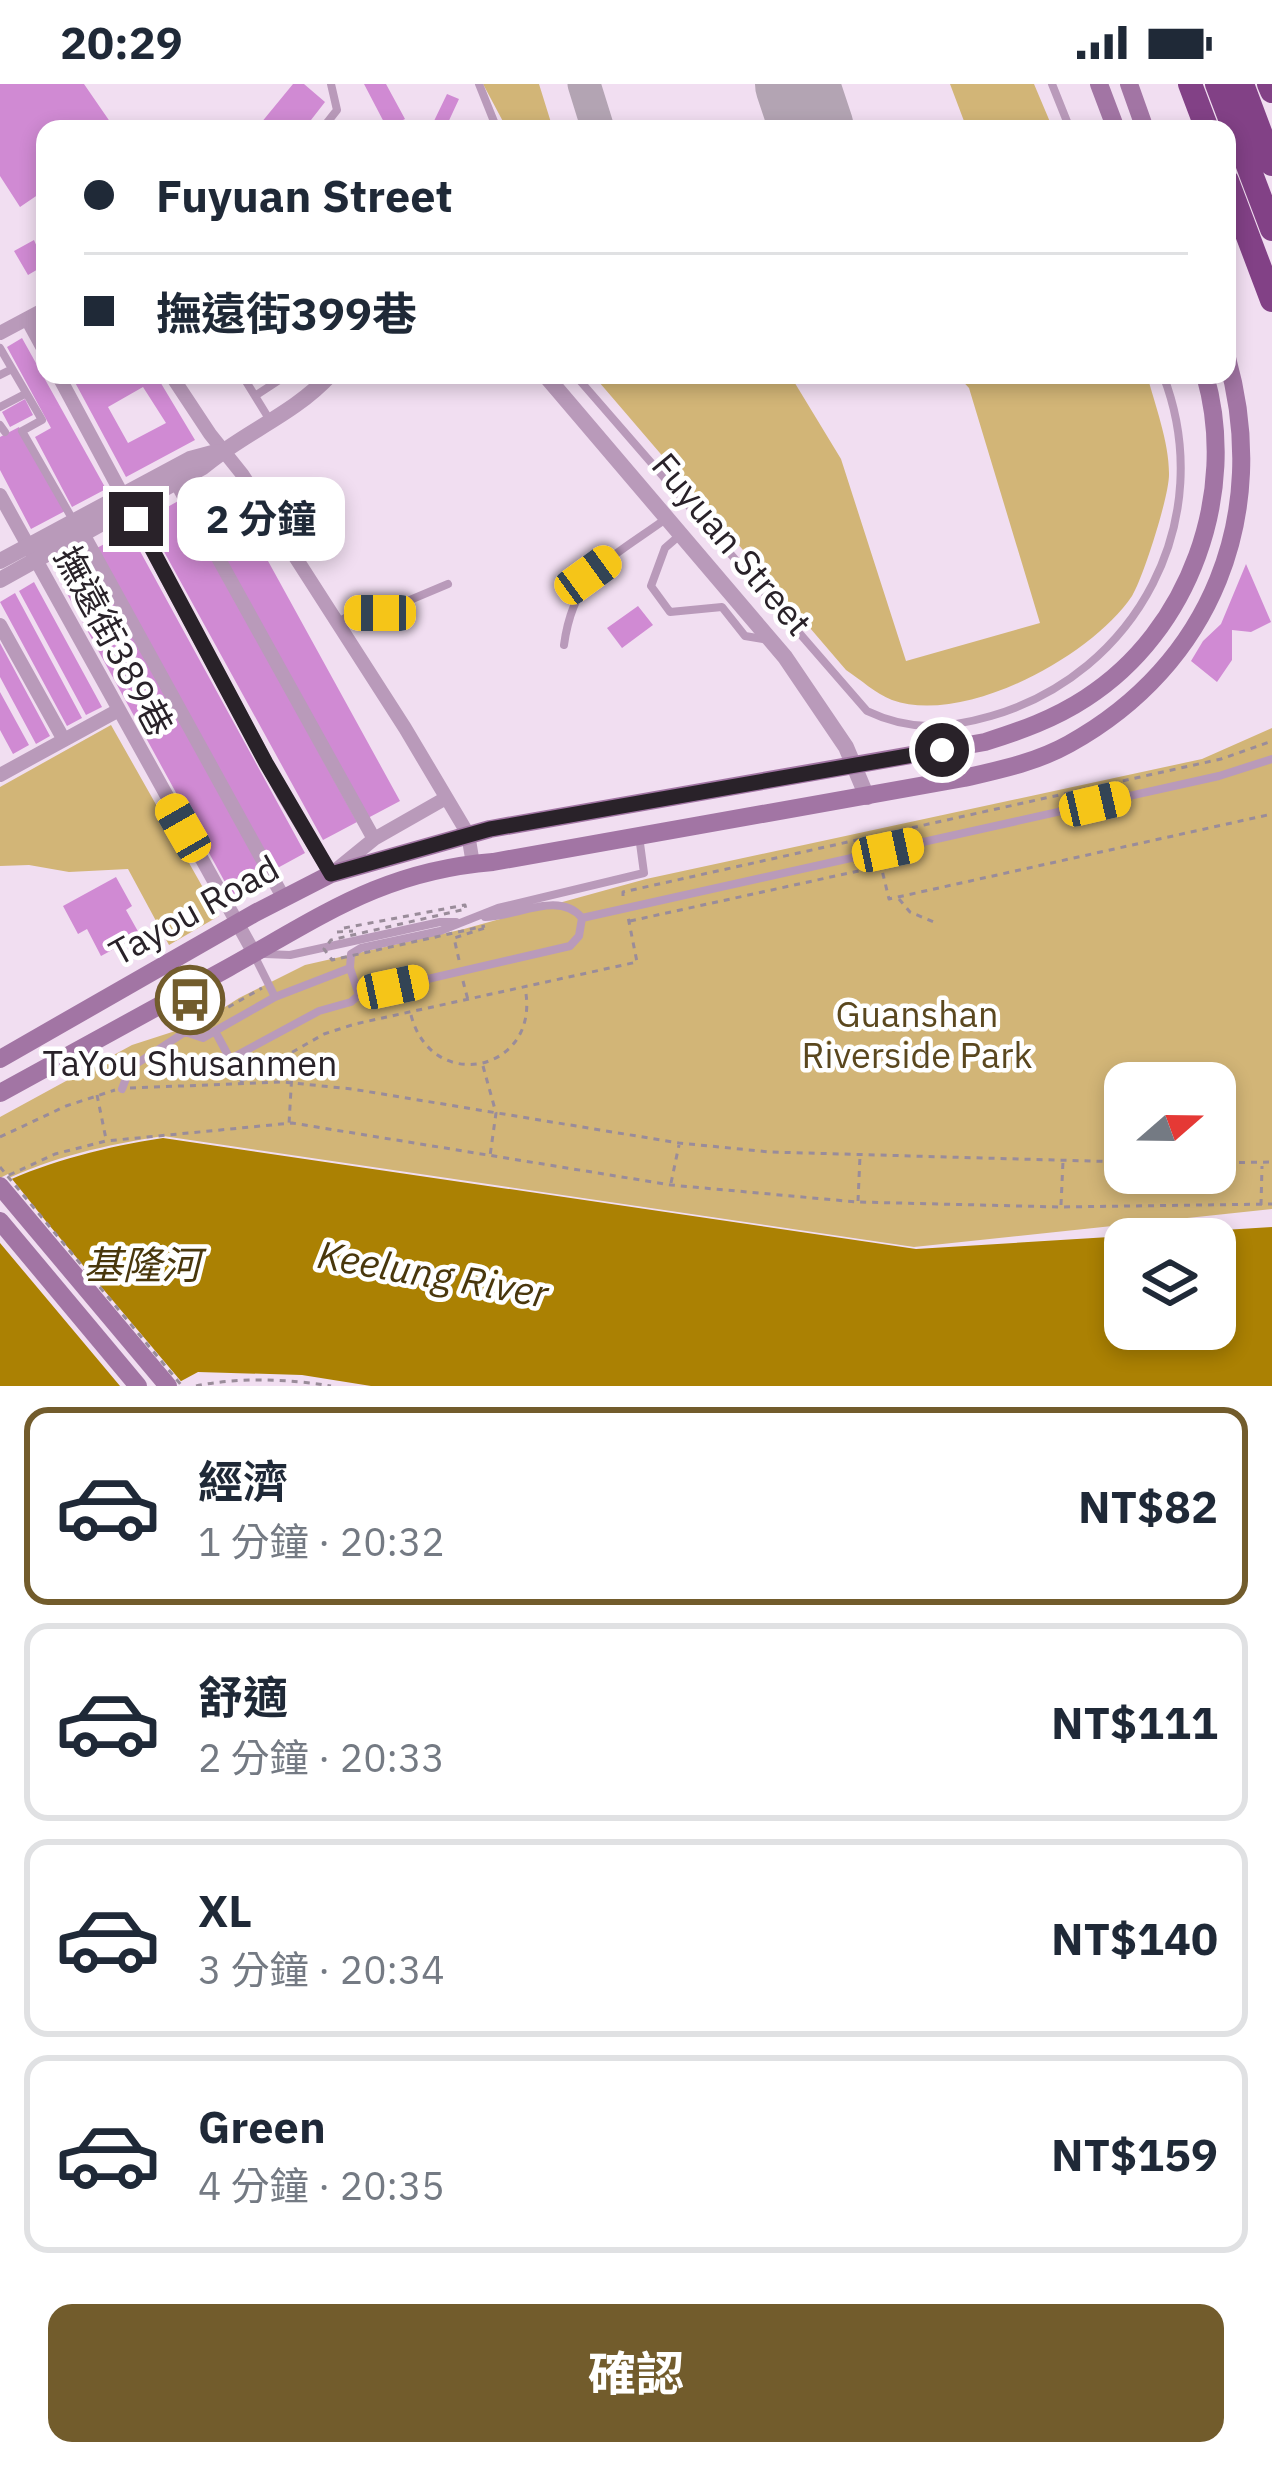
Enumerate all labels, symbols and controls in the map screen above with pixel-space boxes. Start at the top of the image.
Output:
text: 20:29 [60,13,183,71]
text: Fuyuan Street [156,166,453,224]
text: 撫遠街399巷 [156,284,417,342]
street label: Fuyuan Street [642,442,823,645]
callout: 2 分鐘 [178,477,346,561]
route end [109,492,163,546]
text: 2 分鐘 [206,493,316,544]
street label: 撫遠街389巷 [45,538,184,744]
car [548,539,628,611]
car [344,595,416,631]
route start [915,723,969,777]
car [1056,778,1134,830]
car [149,788,217,868]
car [849,825,927,875]
street label: Tayou Road [101,844,287,975]
car [354,962,432,1012]
bus stop icon: TaYou Shusanmen [155,965,225,1035]
park label: Guanshan Riverside Park [802,990,1033,1078]
place label: TaYou Shusanmen [43,1039,337,1086]
north arrow [1104,1062,1236,1194]
map controls [1104,1062,1236,1350]
button: layers [1104,1218,1236,1350]
water label: Keelung River [314,1228,554,1319]
water label: 基隆河 [83,1239,207,1290]
icon: car [54,1452,162,1560]
text: 經濟 [198,1452,288,1510]
text: NT$82 [1078,1477,1218,1535]
text: 1 分鐘 · 20:32 [198,1516,445,1567]
icon: car [54,1668,162,1776]
text: 舒適 [198,1668,288,1726]
text: NT$111 [1051,1693,1218,1751]
text: 2 分鐘 · 20:33 [198,1732,445,1783]
text: XL [198,1881,252,1939]
icon: car [54,1884,162,1992]
text: NT$140 [1051,1909,1218,1967]
text: 3 分鐘 · 20:34 [198,1944,445,1995]
text: Green [198,2097,326,2155]
icon: car [54,2100,162,2208]
text: NT$159 [1051,2125,1218,2183]
text: 4 分鐘 · 20:35 [198,2160,445,2211]
button: 確認 [48,2304,1224,2442]

